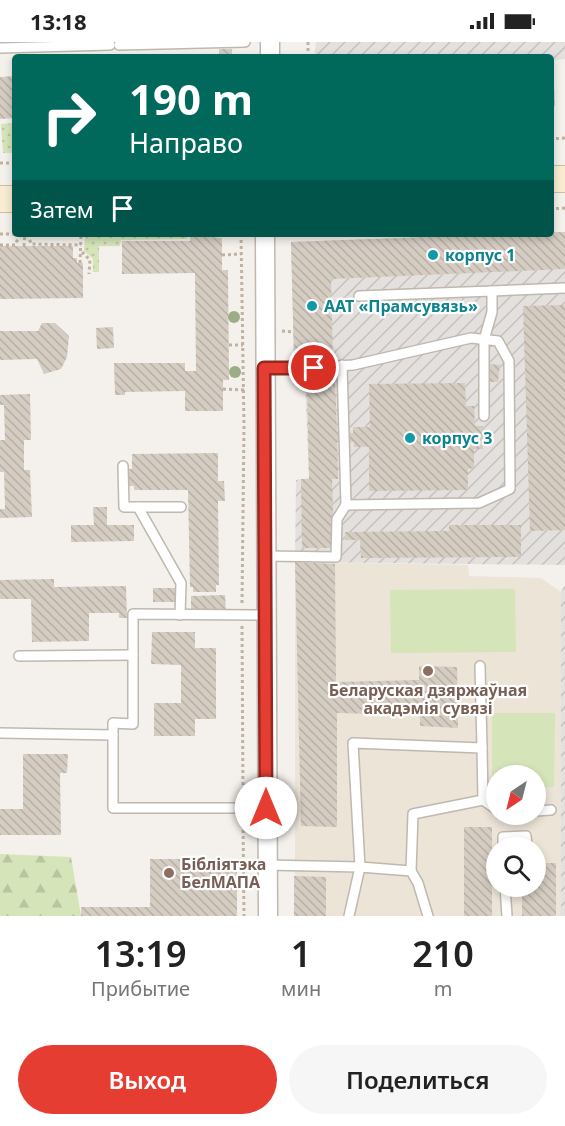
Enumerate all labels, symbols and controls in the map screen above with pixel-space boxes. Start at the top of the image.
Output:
text: 13:18 [30,6,87,36]
text: 190 m [129,70,253,127]
icon: right [30,78,108,156]
text: Направо [129,124,243,161]
icon: arrive [106,192,139,225]
text: Затем [30,194,94,224]
place label: корпус 1 [445,244,515,266]
marker: корпус 1 [426,248,440,262]
place label: ААТ «Прамсувязь» [324,295,478,317]
marker: ААТ «Прамсувязь» [305,299,319,313]
pin [288,342,339,393]
icon: arrive [297,351,330,384]
place label: корпус 3 [422,427,492,449]
marker: корпус 3 [403,431,417,445]
marker: Беларуская дзяржаўная акадэмія сувязі [421,664,435,678]
place label: Беларуская дзяржаўная акадэмія сувязі [329,679,527,719]
north arrow [486,765,546,825]
map controls [486,765,546,897]
position arrow [234,776,298,840]
button: search [486,837,546,897]
place label: Бібліятэка БелМАПА [181,853,266,893]
marker: Бібліятэка БелМАПА [162,866,176,880]
text: 13:19 [94,929,187,978]
text: 1 [291,929,311,978]
text: 210 [412,929,474,978]
text: Прибытие [91,975,190,1002]
text: мин [281,975,321,1002]
text: m [434,975,452,1002]
button: Выход [18,1045,277,1114]
button: Поделиться [289,1045,547,1114]

